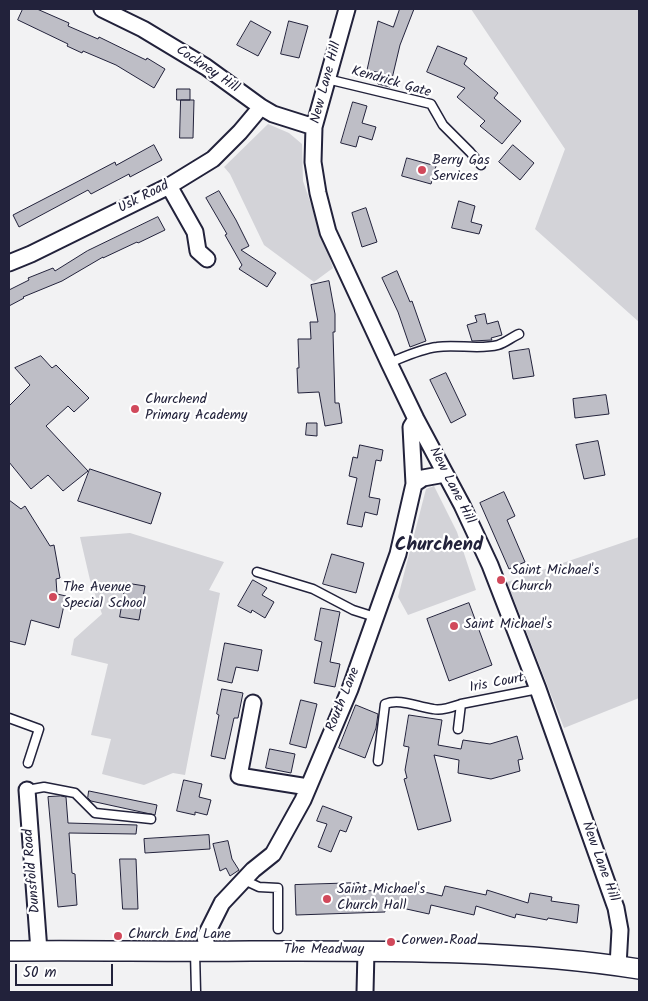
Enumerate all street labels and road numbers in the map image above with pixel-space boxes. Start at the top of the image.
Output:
street label: New Lane Hill [308,40,346,126]
street label: Cockney Hill [172,43,242,97]
street label: Kendrick Gate [349,64,433,102]
street label: Usk Road [116,178,172,218]
street label: New Lane Hill [424,445,478,527]
street label: Routh Lane [324,665,364,735]
street label: Iris Court [468,670,526,698]
street label: New Lane Hill [577,820,621,904]
street label: Dunsfold Road [21,828,45,914]
street label: The Meadway [284,943,364,959]

